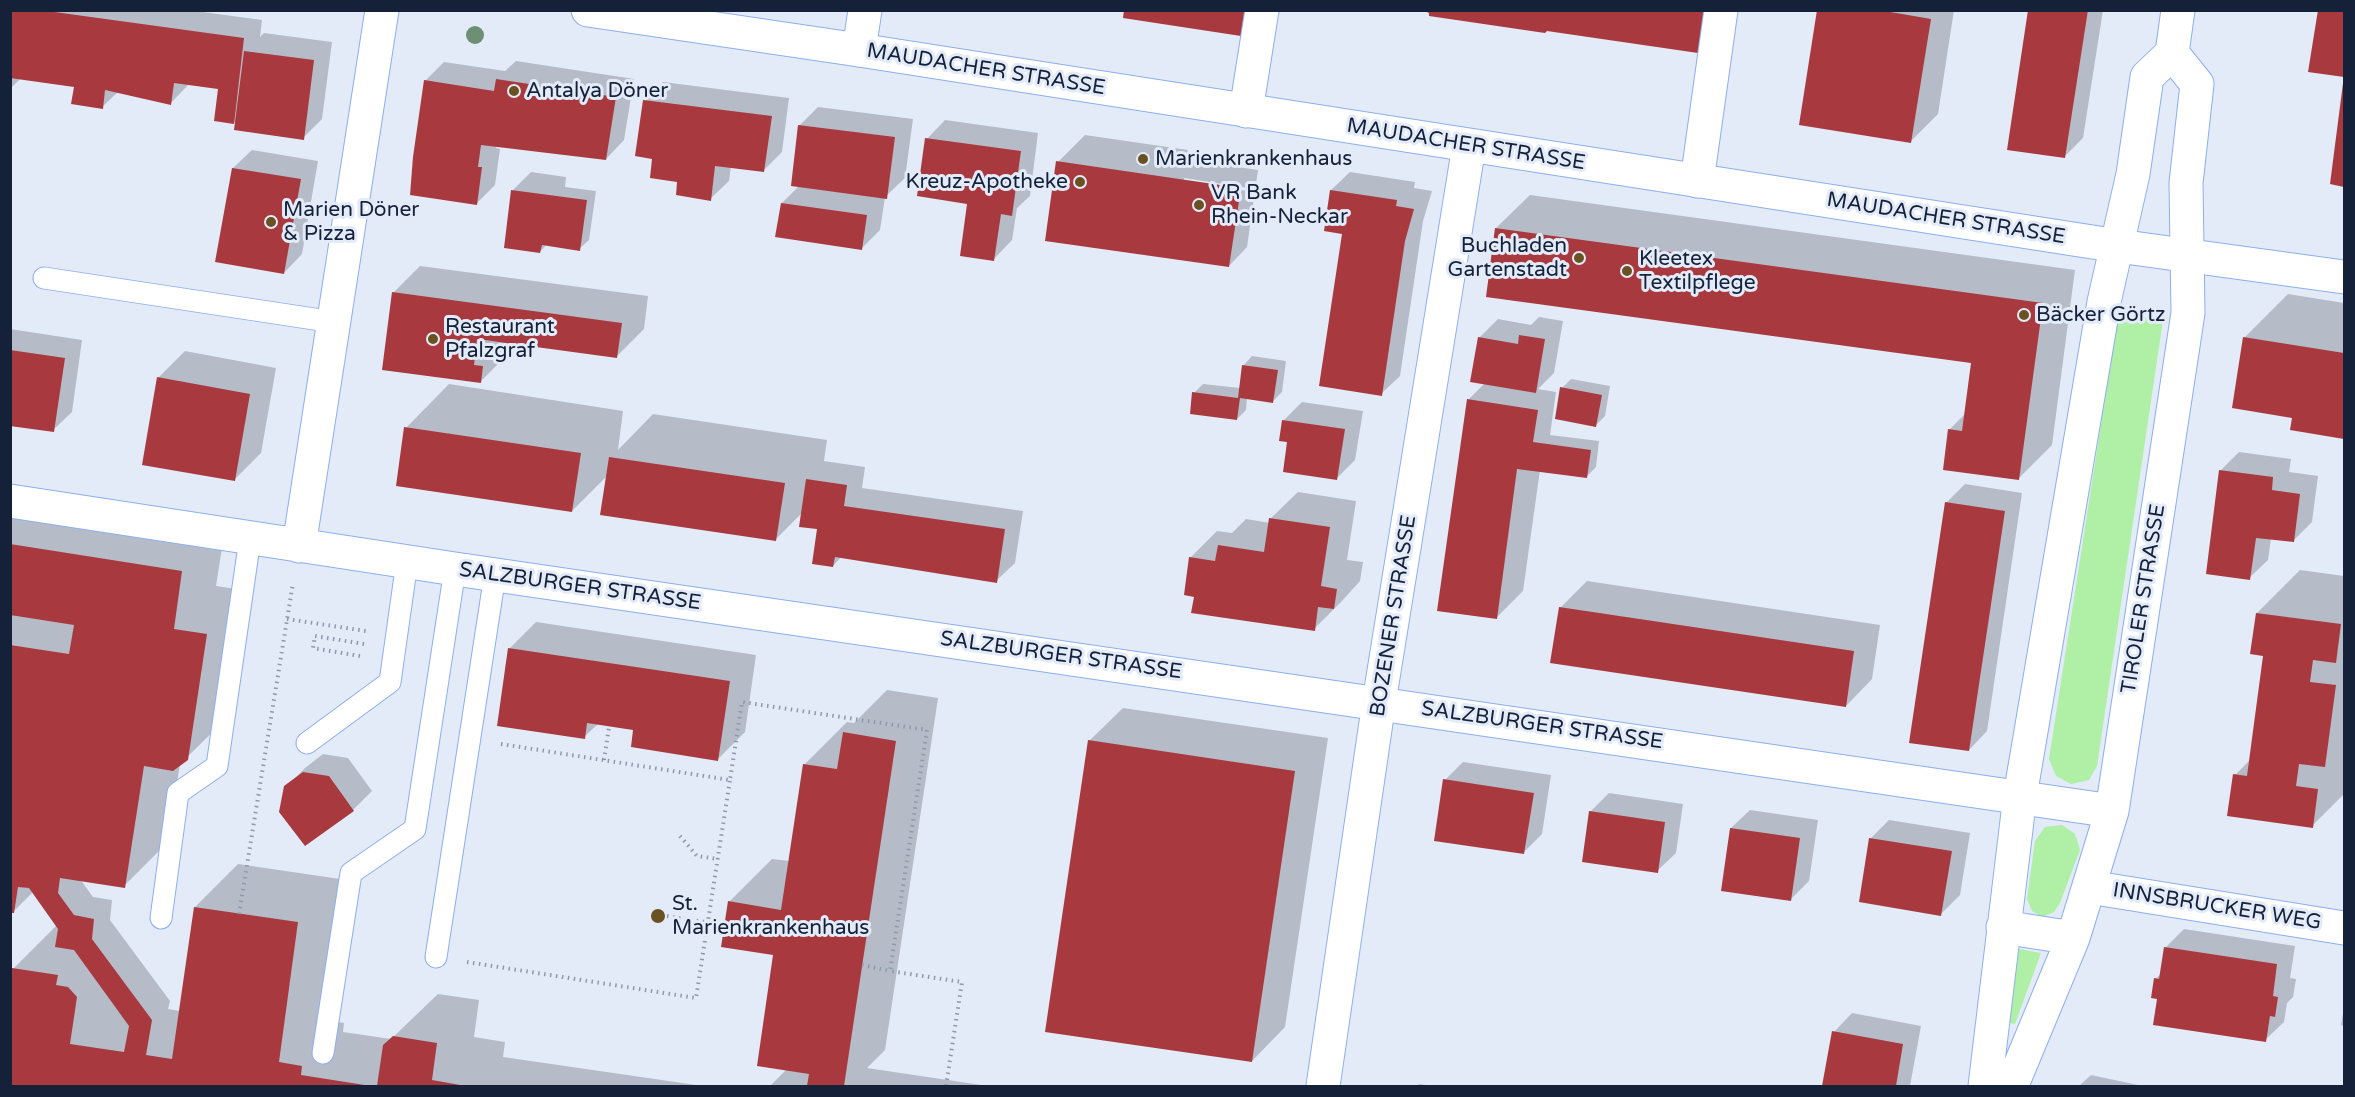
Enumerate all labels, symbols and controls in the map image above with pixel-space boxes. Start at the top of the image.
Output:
street label: MAUDACHER STRASSE [865,39,1107,101]
place label: Antalya Döner [526,78,668,104]
marker: Antalya Döner [507,84,521,98]
street label: MAUDACHER STRASSE [1345,114,1587,176]
place label: Marienkrankenhaus [1155,146,1352,172]
marker: Marienkrankenhaus [1136,152,1150,166]
place label: Kreuz-Apotheke [905,169,1068,195]
marker: Kreuz-Apotheke [1073,175,1087,189]
place label: VR Bank Rhein-Neckar [1211,180,1348,230]
street label: MAUDACHER STRASSE [1825,188,2067,250]
place label: Marien Döner & Pizza [283,197,419,247]
marker: VR Bank Rhein-Neckar [1192,198,1206,212]
marker: Marien Döner & Pizza [264,215,278,229]
place label: Buchladen Gartenstadt [1448,233,1567,283]
place label: Kleetex Textilpflege [1639,246,1756,296]
marker: Buchladen Gartenstadt [1572,251,1586,265]
marker: Kleetex Textilpflege [1620,264,1634,278]
place label: Bäcker Görtz [2036,302,2165,328]
marker: Bäcker Görtz [2017,308,2031,322]
place label: Restaurant Pfalzgraf [445,314,555,364]
marker: Restaurant Pfalzgraf [426,332,440,346]
street label: TIROLER STRASSE [2117,502,2171,696]
street label: BOZENER STRASSE [1366,513,1422,719]
street label: SALZBURGER STRASSE [457,558,703,616]
street label: SALZBURGER STRASSE [938,627,1184,685]
street label: SALZBURGER STRASSE [1419,697,1665,755]
street label: INNSBRUCKER WEG [2111,878,2323,936]
place label: St. Marienkrankenhaus [672,891,869,941]
marker: St. Marienkrankenhaus [649,907,667,925]

